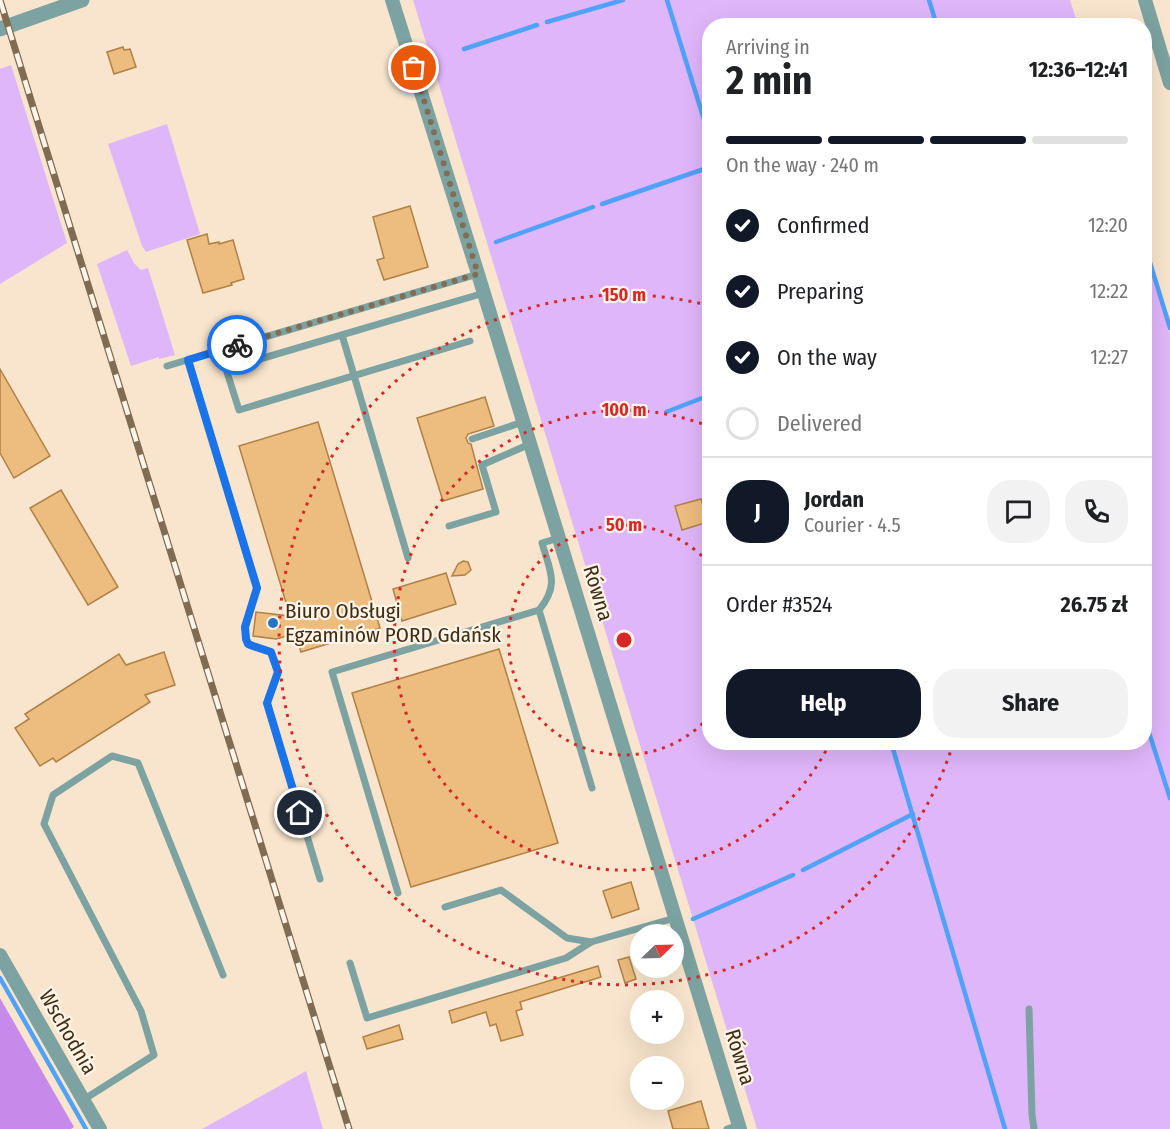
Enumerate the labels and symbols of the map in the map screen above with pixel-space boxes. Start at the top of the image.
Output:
pin [388,42,439,93]
text: 150 m [602,284,646,306]
courier [207,315,267,375]
text: 100 m [602,399,646,421]
text: 50 m [606,514,642,536]
street label: Równa [577,562,619,624]
place label: Biuro Obsługi Egzaminów PORD Gdańsk [285,598,501,648]
marker: Biuro Obsługi Egzaminów PORD Gdańsk [266,616,280,630]
centre of rings [614,630,634,650]
pin [274,787,325,838]
north arrow [630,924,684,978]
street label: Wschodnia [33,985,103,1079]
street label: Równa [719,1026,761,1088]

